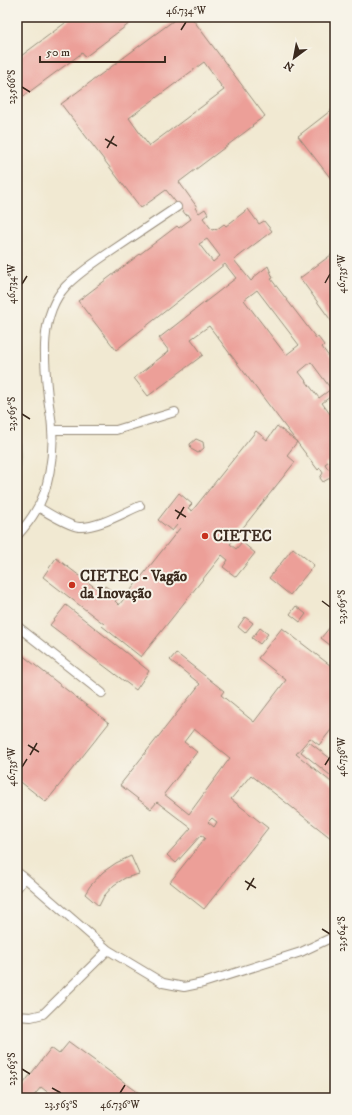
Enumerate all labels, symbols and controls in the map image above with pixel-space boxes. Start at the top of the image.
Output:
text: 46.734°W [166,5,207,17]
scale bar [40,38,165,64]
north arrow [274,38,314,78]
text: 50 m [46,45,70,60]
text: N [282,57,297,74]
text: 23.566°S [6,70,18,104]
text: 46.735°W [336,254,348,294]
text: 46.734°W [6,263,18,304]
text: 23.565°S [6,397,18,431]
place label: CIETEC [213,527,272,546]
marker: CIETEC [200,531,210,541]
place label: CIETEC - Vagão da Inovação [80,567,188,603]
marker: CIETEC - Vagão da Inovação [67,580,77,590]
text: 23.565°S [336,590,348,624]
text: 46.736°W [336,737,348,777]
text: 46.735°W [6,747,18,787]
text: 23.564°S [336,916,348,952]
text: 23.563°S [6,1052,18,1086]
text: 23.563°S [44,1099,78,1111]
text: 46.736°W [100,1099,140,1111]

